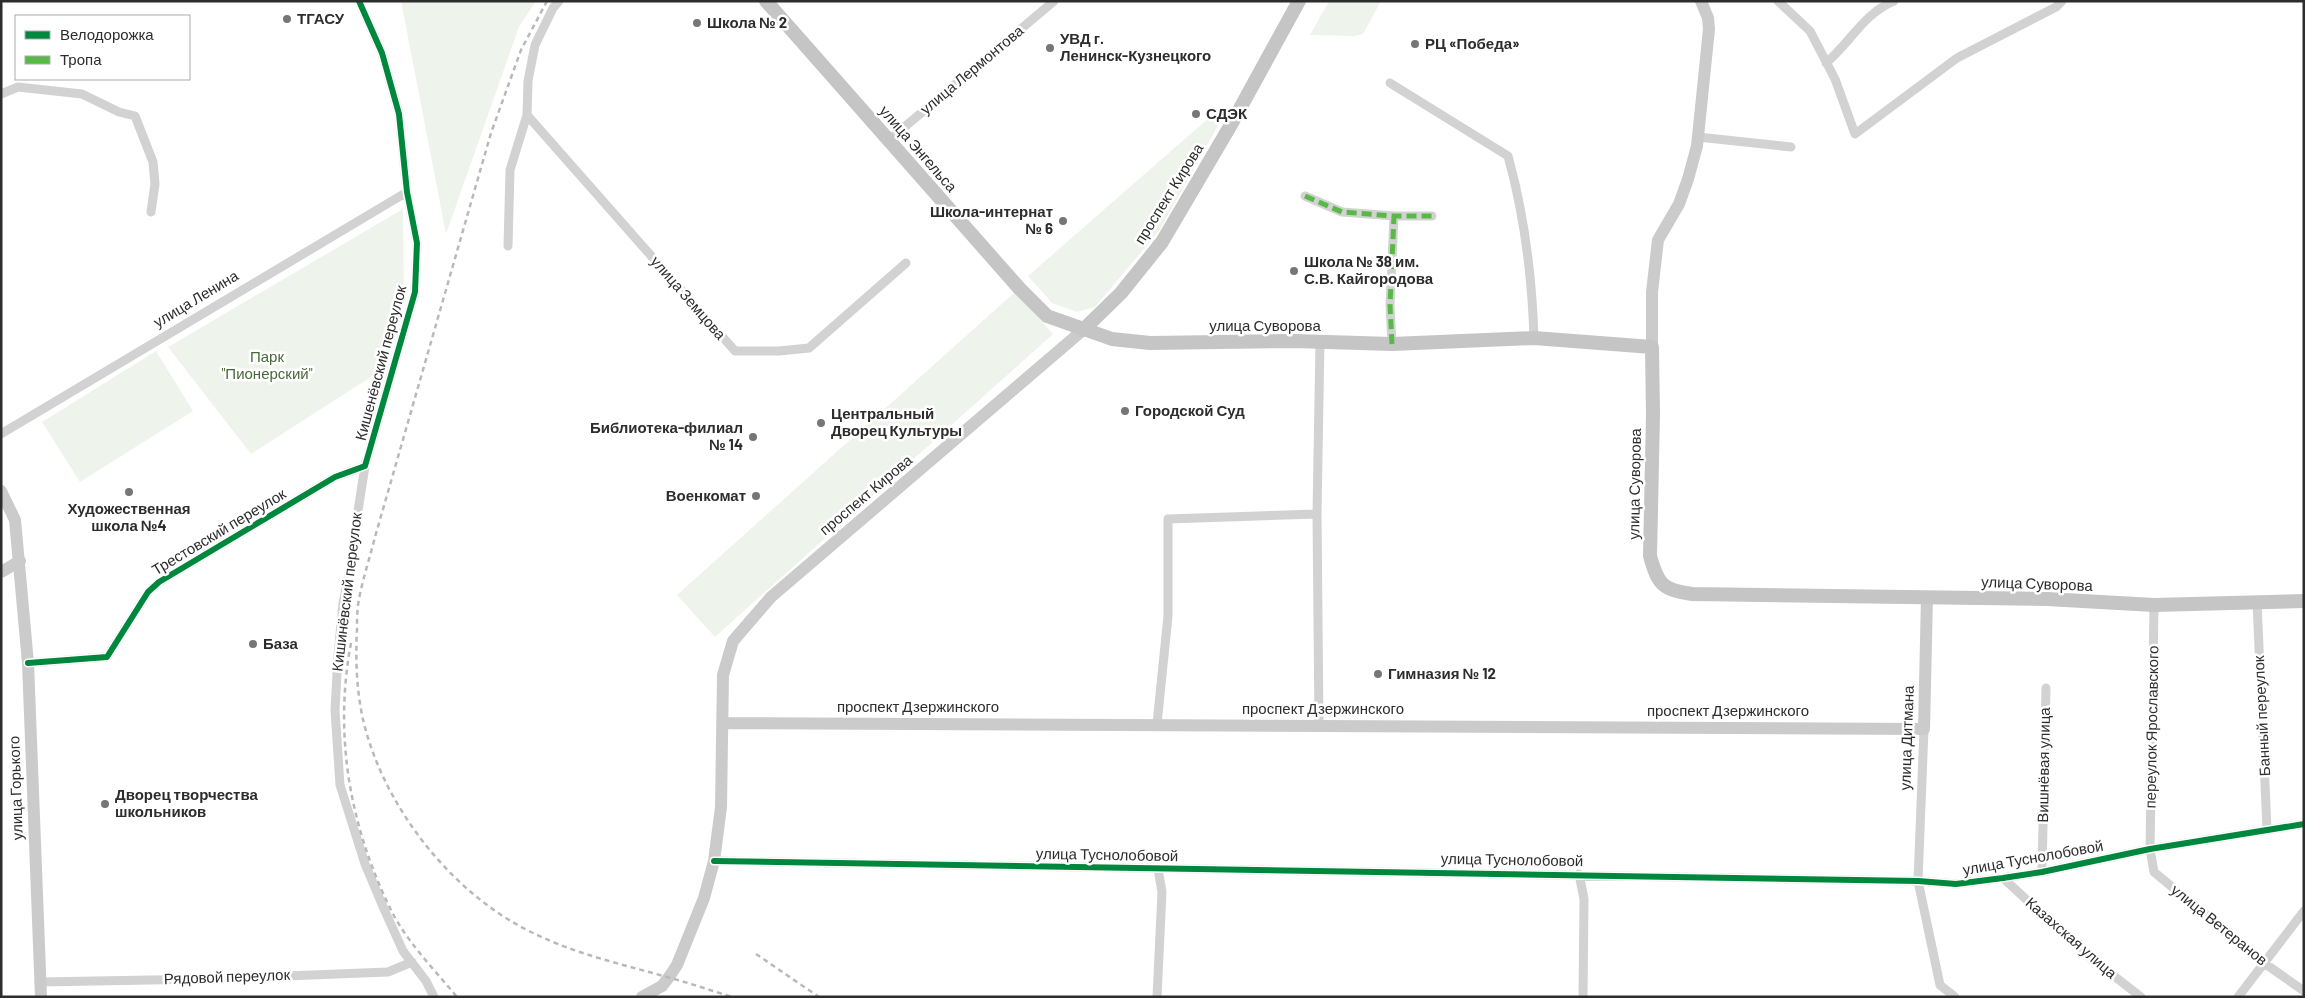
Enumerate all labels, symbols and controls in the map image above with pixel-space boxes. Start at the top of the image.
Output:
place label: ТГАСУ [297,9,345,27]
marker: ТГАСУ [281,13,293,25]
place label: Школа № 2 [707,13,787,31]
legend [15,15,190,80]
marker: Школа № 2 [691,17,703,29]
street label: улица Лермонтова [916,20,1027,118]
text: Велодорожка [60,25,154,43]
place label: УВД г. Ленинск-Кузнецкого [1060,29,1211,64]
place label: РЦ «Победа» [1425,34,1520,52]
marker: РЦ «Победа» [1409,38,1421,50]
marker: УВД г. Ленинск-Кузнецкого [1044,42,1056,54]
text: Тропа [60,50,102,68]
street label: улица Энгельса [876,101,962,196]
place label: СДЭК [1206,104,1248,122]
marker: СДЭК [1190,108,1202,120]
street label: проспект Кирова [1130,139,1207,247]
place label: Школа-интернат № 6 [930,202,1053,237]
marker: Школа-интернат № 6 [1057,215,1069,227]
street label: улица Земцова [648,252,730,343]
place label: Школа № 38 им. С.В. Кайгородова [1304,252,1434,287]
street label: улица Ленина [150,265,242,331]
marker: Школа № 38 им. С.В. Кайгородова [1288,265,1300,277]
street label: Кишенёвский переулок [351,283,410,442]
street label: улица Суворова [1209,316,1321,334]
park label: Парк "Пионерский" [221,347,313,382]
place label: Городской Суд [1135,401,1245,419]
place label: Центральный Дворец Культуры [831,404,962,439]
marker: Городской Суд [1119,405,1131,417]
marker: Центральный Дворец Культуры [815,417,827,429]
place label: Библиотека-филиал № 14 [590,418,743,453]
street label: улица Суворова [1624,427,1644,540]
marker: Библиотека-филиал № 14 [747,431,759,443]
street label: проспект Кирова [815,450,916,538]
street label: Трестовский переулок [148,484,289,578]
marker: Художественная школа №4 [123,486,135,498]
place label: Военкомат [666,486,746,504]
marker: Военкомат [750,490,762,502]
place label: Художественная школа №4 [67,499,191,534]
street label: Кишинёвский переулок [327,511,365,672]
street label: улица Суворова [1981,572,2094,594]
place label: База [263,634,299,652]
marker: База [247,638,259,650]
street label: переулок Ярославского [2141,645,2161,809]
street label: Банный переулок [2249,655,2273,777]
place label: Гимназия № 12 [1388,664,1496,682]
marker: Гимназия № 12 [1372,668,1384,680]
street label: улица Дитмана [1895,685,1917,791]
street label: проспект Дзержинского [837,697,999,715]
street label: проспект Дзержинского [1242,699,1404,717]
street label: проспект Дзержинского [1647,701,1809,719]
street label: Вишнёвая улица [2033,706,2053,823]
street label: улица Горького [4,736,26,841]
place label: Дворец творчества школьников [115,785,258,820]
marker: Дворец творчества школьников [99,798,111,810]
street label: улица Туснолобовой [1961,836,2105,878]
street label: улица Туснолобовой [1036,844,1178,864]
street label: улица Туснолобовой [1441,849,1583,869]
street label: улица Ветеранов [2168,880,2271,968]
street label: Казахская улица [2023,893,2121,982]
street label: Рядовой переулок [164,965,291,987]

